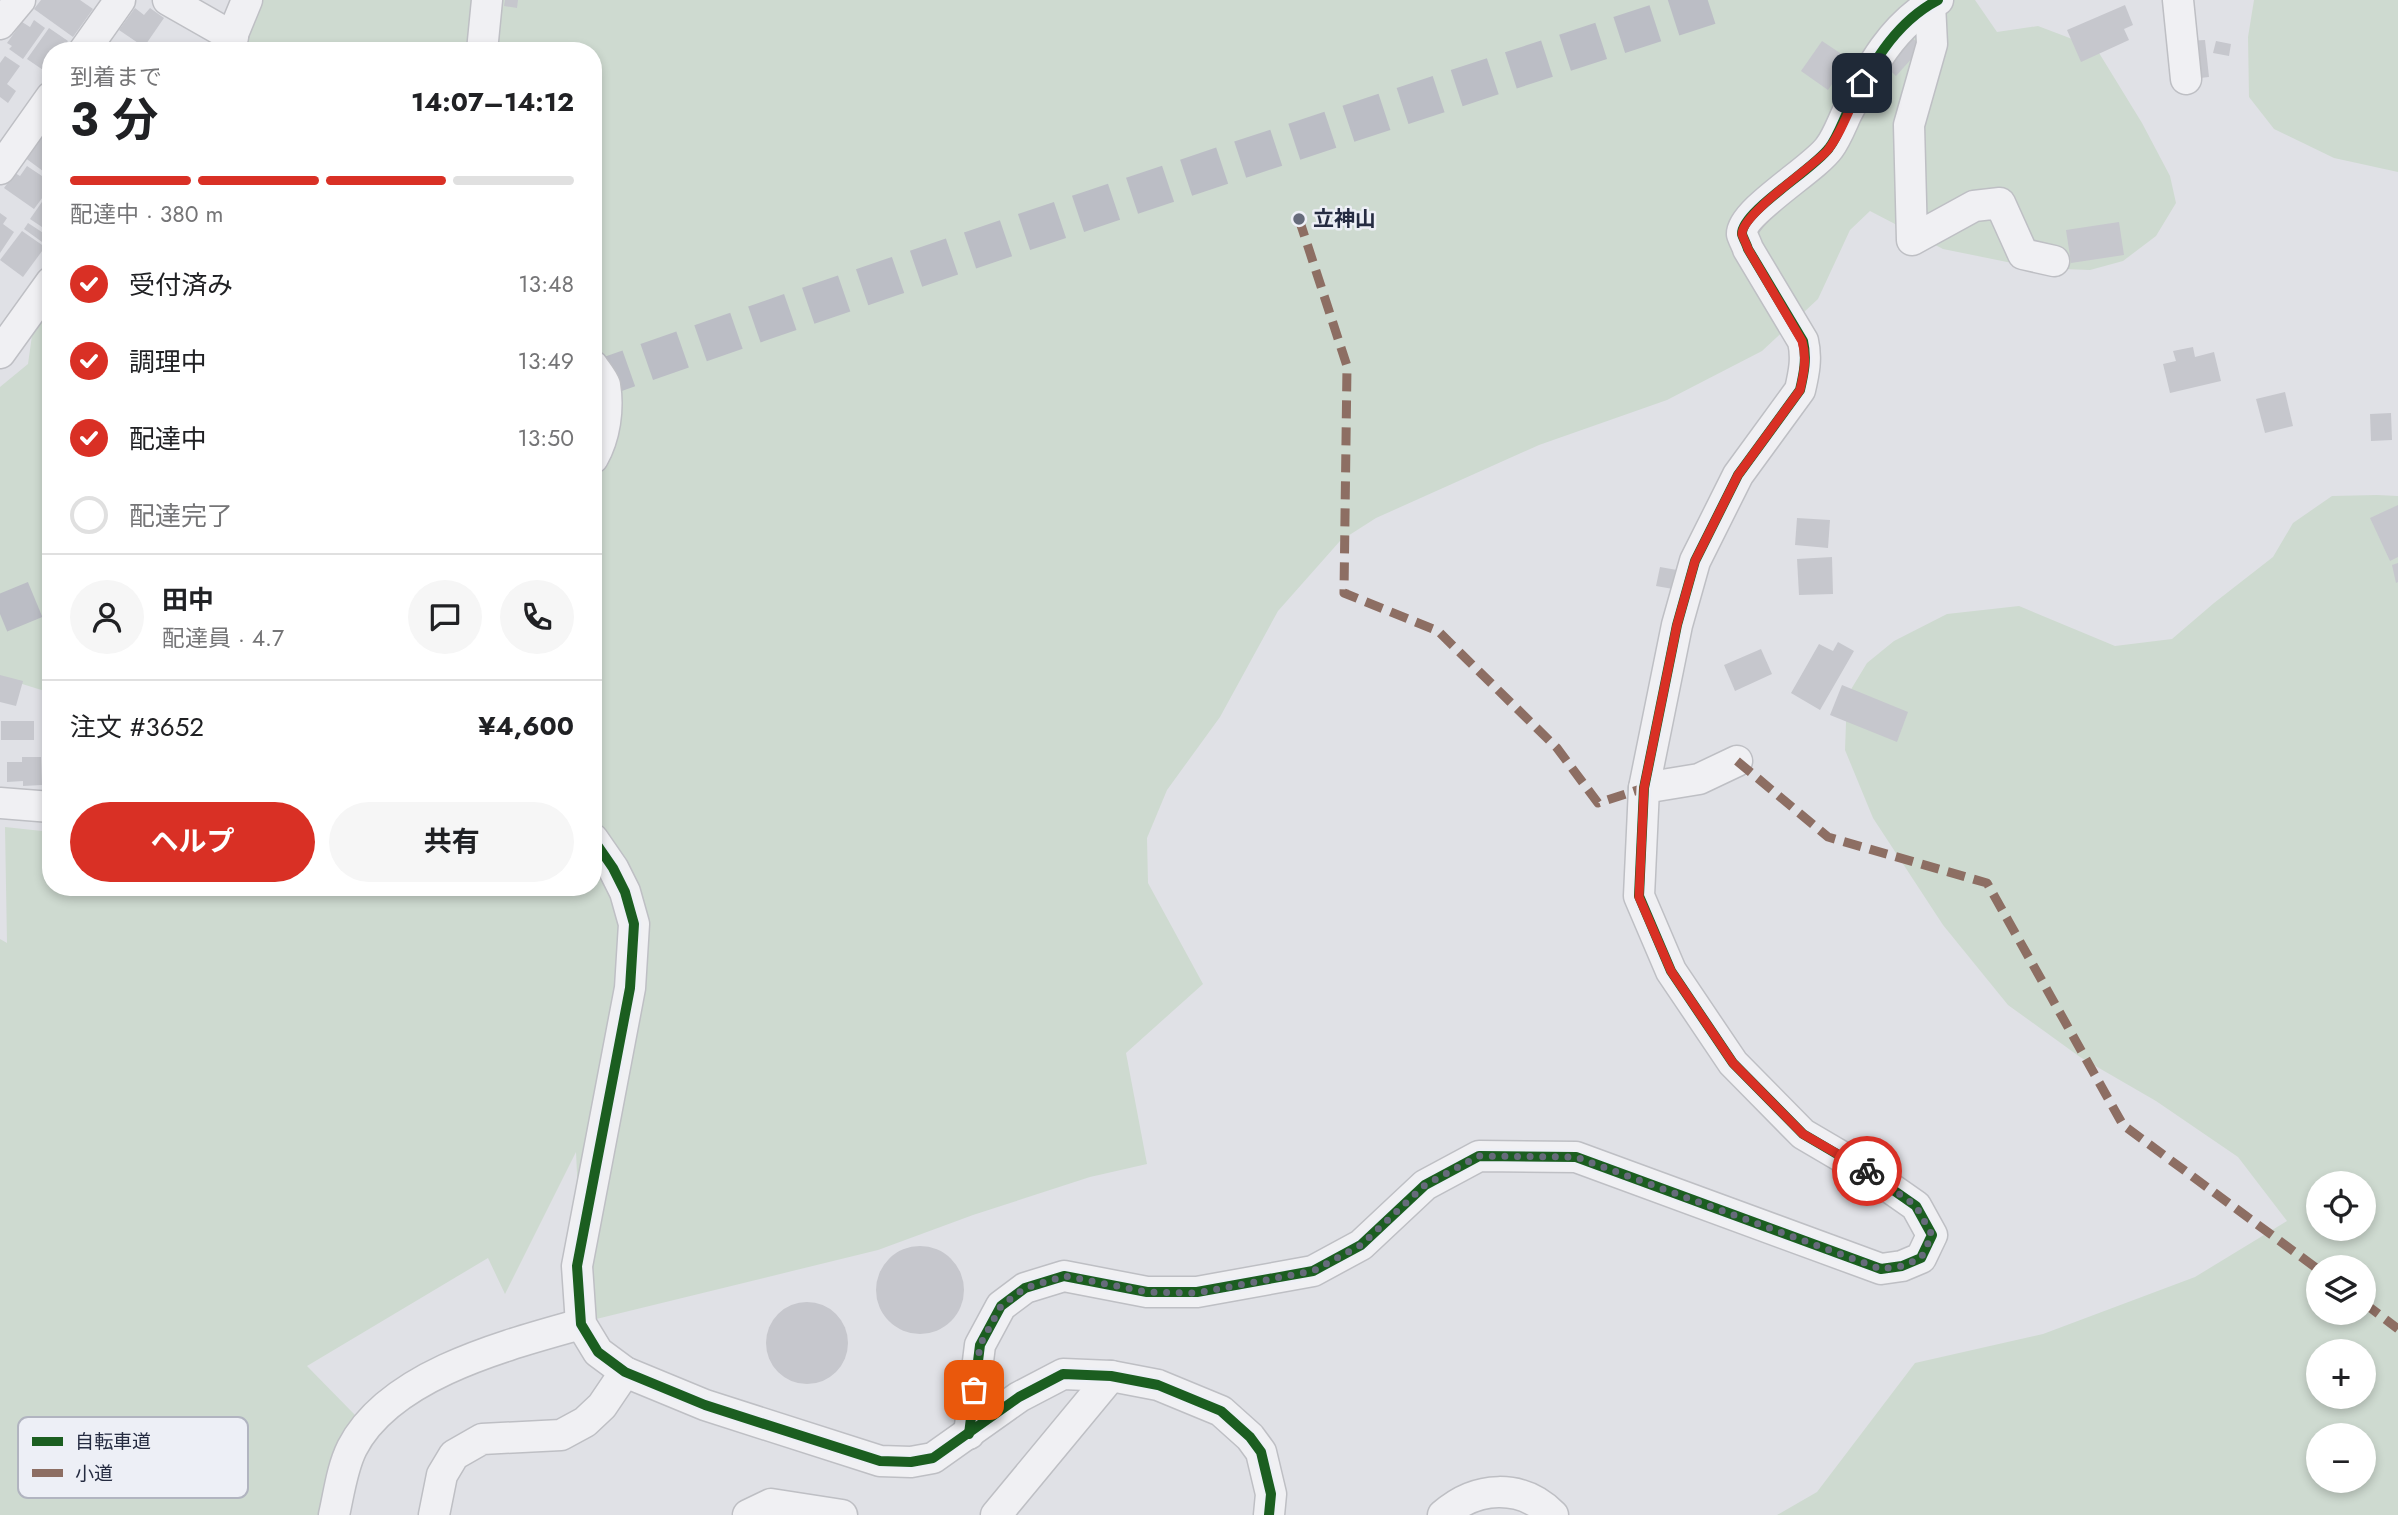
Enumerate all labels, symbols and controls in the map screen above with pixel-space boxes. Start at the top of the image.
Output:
pin [1832,53,1892,113]
text: 到着まで [70,60,162,94]
icon: home [1843,64,1881,102]
text: 14:07–14:12 [411,83,574,121]
text: 3 分 [70,87,158,153]
text: 配達中 · 380 m [70,197,223,231]
place label: 立神山 [1313,204,1376,234]
marker: 立神山 [1291,211,1307,227]
icon: check [70,265,108,303]
text: 受付済み [129,266,233,304]
text: 13:48 [518,267,574,301]
icon: check [70,342,108,380]
text: 調理中 [129,343,207,381]
text: 13:49 [518,344,574,378]
icon: check [70,419,108,457]
text: 配達中 [129,420,207,458]
text: 13:50 [517,421,574,455]
text: 配達完了 [129,497,233,535]
button: person [70,580,144,654]
button: chat [408,580,482,654]
button: phone [500,580,574,654]
text: 田中 [162,581,214,619]
text: 配達員 · 4.7 [162,621,284,655]
text: ¥4,600 [478,707,574,745]
text: 注文 #3652 [70,708,204,746]
button: ヘルプ [70,802,315,882]
button: 共有 [329,802,574,882]
courier [1832,1136,1902,1206]
icon: bike [1848,1152,1886,1190]
map controls [2306,1171,2376,1493]
button: locate [2306,1171,2376,1241]
button: layers [2306,1255,2376,1325]
button: + [2306,1339,2376,1409]
pin [944,1360,1004,1420]
icon: bag [955,1371,993,1409]
legend [18,1417,248,1498]
button: − [2306,1423,2376,1493]
text: 自転車道 [75,1428,151,1455]
text: 小道 [75,1460,113,1487]

